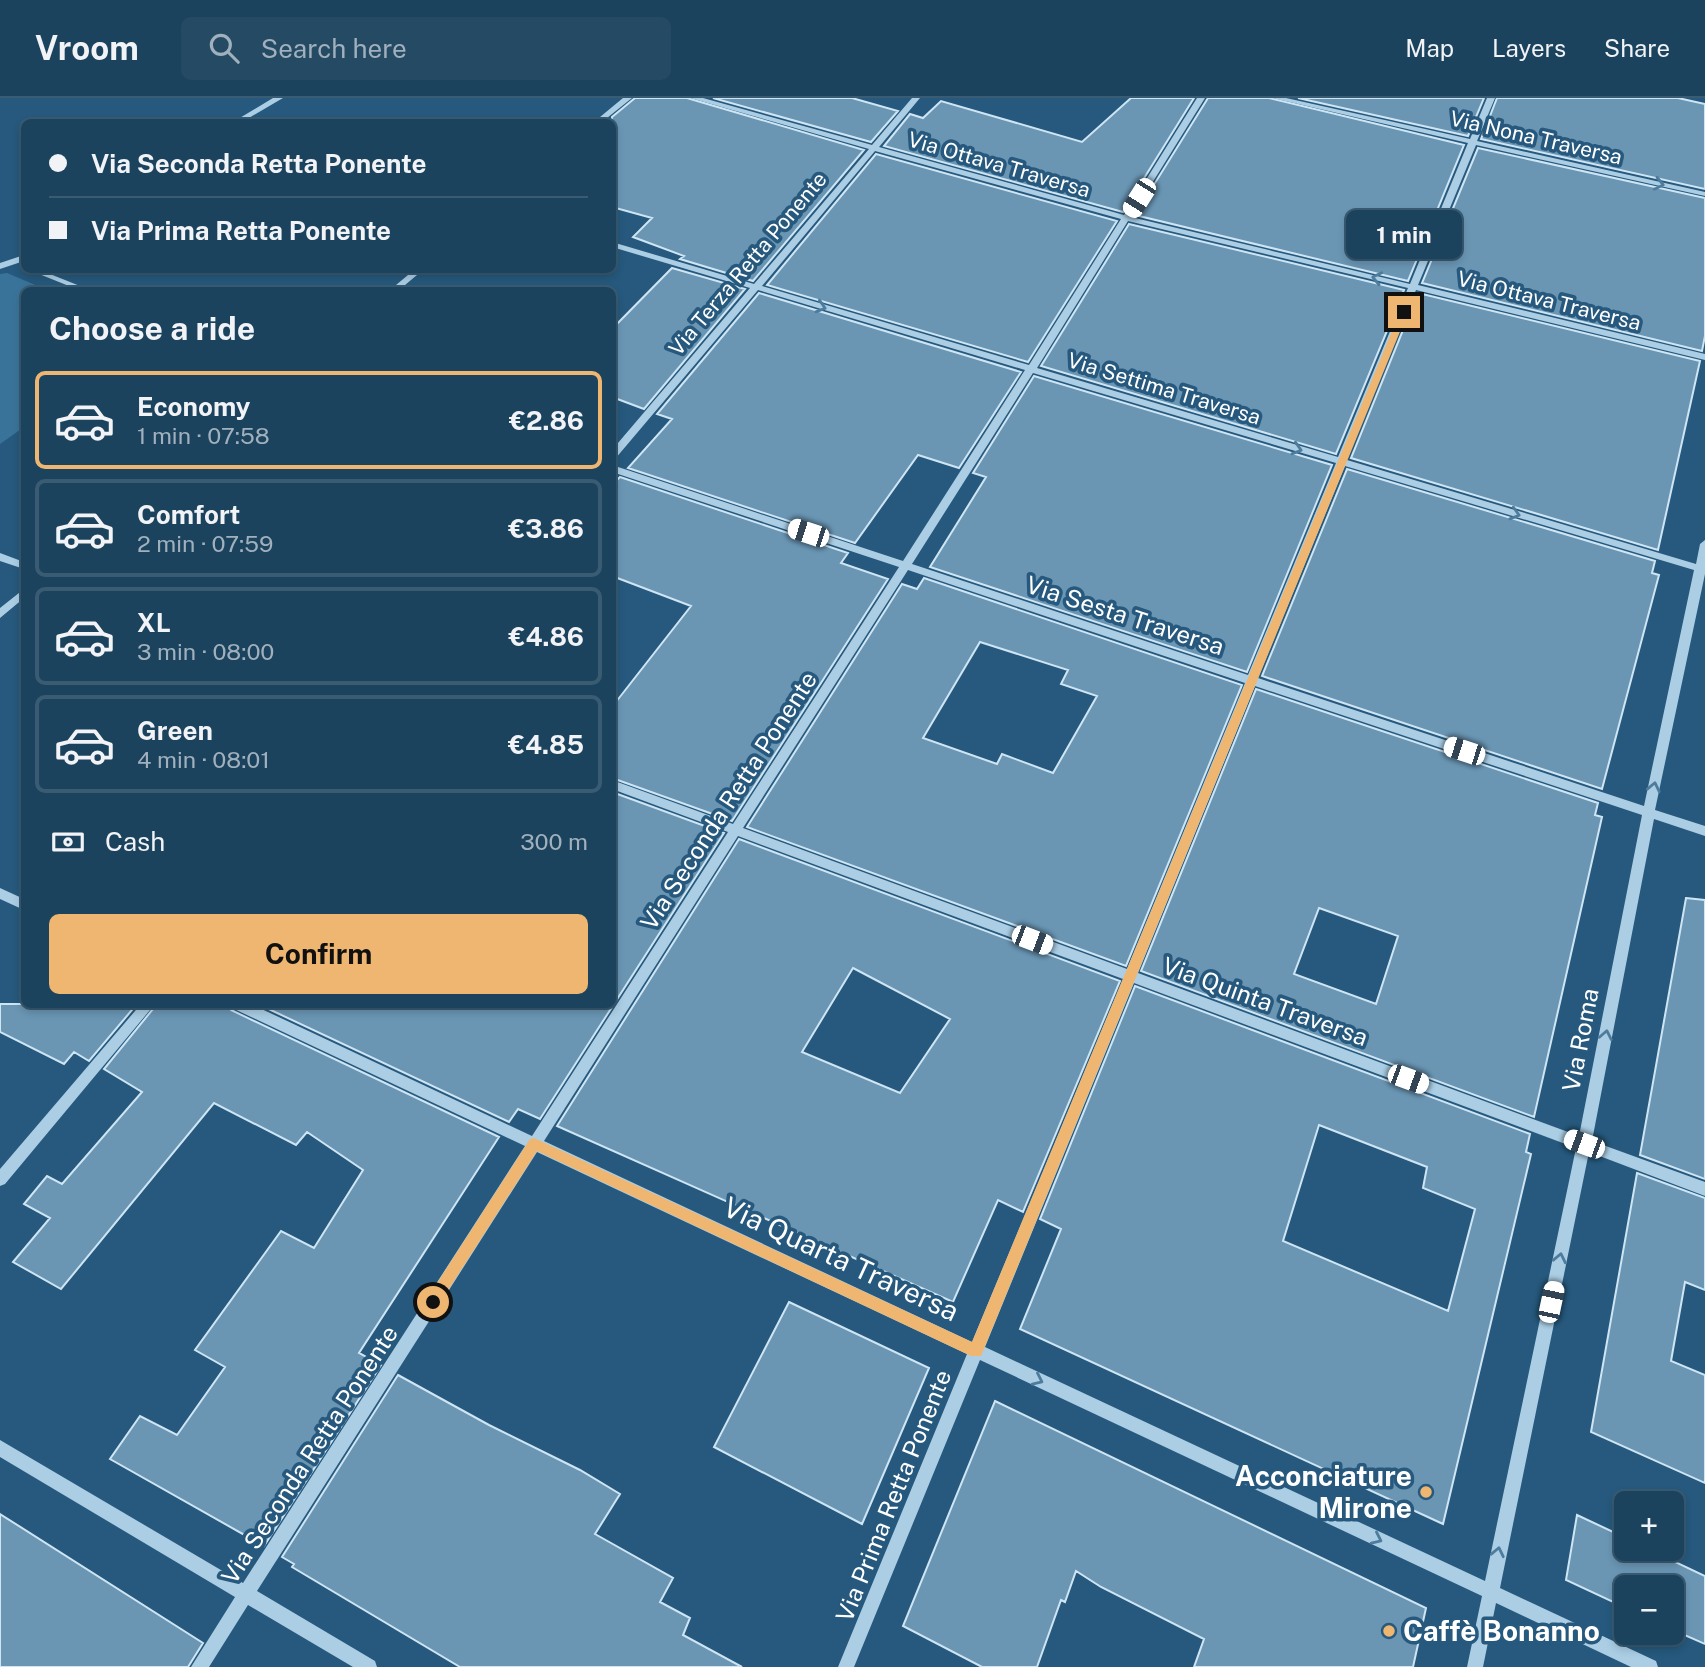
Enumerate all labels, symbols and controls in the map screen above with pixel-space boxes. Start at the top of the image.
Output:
search box [181,17,671,80]
text: Vroom [35,29,139,67]
icon: search [205,29,243,67]
text: Search here [261,33,407,64]
text: Map [1405,34,1454,62]
text: Layers [1492,34,1566,62]
text: Share [1604,34,1670,62]
street label: Via Nona Traversa [1448,106,1625,169]
street label: Via Ottava Traversa [905,127,1093,203]
text: Via Seconda Retta Ponente [91,148,426,179]
street label: Via Terza Retta Ponente [663,167,832,361]
car [1119,175,1160,221]
one-way arrow [1653,176,1665,190]
callout: 1 min [1346,211,1462,260]
text: Via Prima Retta Ponente [91,215,391,246]
text: 1 min [1376,221,1432,248]
street label: Via Ottava Traversa [1455,266,1644,335]
one-way arrow [1371,272,1383,286]
route end [1388,296,1420,328]
one-way arrow [815,298,827,313]
text: Choose a ride [49,310,255,347]
street label: Via Settima Traversa [1065,347,1264,430]
icon: car [53,389,116,452]
text: Economy [137,391,250,422]
text: €2.86 [509,405,584,436]
text: 1 min · 07:58 [137,422,270,449]
one-way arrow [1291,441,1303,456]
icon: car [53,497,116,560]
text: Comfort [137,499,240,530]
one-way arrow [1509,505,1521,520]
text: €3.86 [508,513,584,544]
car [785,517,832,549]
text: 2 min · 07:59 [137,530,273,557]
street label: Via Sesta Traversa [1023,570,1228,660]
icon: car [53,605,116,668]
text: XL [137,607,171,638]
text: €4.86 [508,621,584,652]
text: 3 min · 08:00 [137,638,274,665]
street label: Via Seconda Retta Ponente [634,666,822,935]
icon: car [53,713,116,776]
text: Green [137,715,213,746]
text: €4.85 [508,729,584,760]
car [1441,735,1488,767]
text: 4 min · 08:01 [137,746,270,773]
one-way arrow [1646,781,1661,793]
icon: cash [49,823,87,861]
text: Cash [105,826,165,857]
text: 300 m [520,828,588,855]
button: Confirm [49,914,588,994]
car [1009,923,1056,957]
street label: Via Quinta Traversa [1159,951,1372,1051]
street label: Via Roma [1556,986,1604,1094]
one-way arrow [1597,1029,1612,1041]
car [1385,1062,1432,1096]
car [1561,1127,1608,1161]
street label: Via Quarta Traversa [718,1190,964,1328]
one-way arrow [1552,1252,1567,1264]
car [1537,1279,1566,1325]
route start [417,1286,449,1318]
street label: Via Seconda Retta Ponente [215,1320,403,1589]
street label: Via Prima Retta Ponente [830,1366,956,1626]
one-way arrow [1031,1372,1043,1386]
place label: Acconciature Mirone [1235,1459,1412,1524]
marker: Acconciature Mirone [1418,1484,1434,1500]
map controls [1614,1491,1684,1645]
button: + [1614,1491,1684,1561]
one-way arrow [1370,1531,1382,1545]
one-way arrow [1490,1546,1505,1558]
button: − [1614,1575,1684,1645]
place label: Caffè Bonanno [1403,1614,1600,1647]
marker: Caffè Bonanno [1381,1623,1397,1639]

